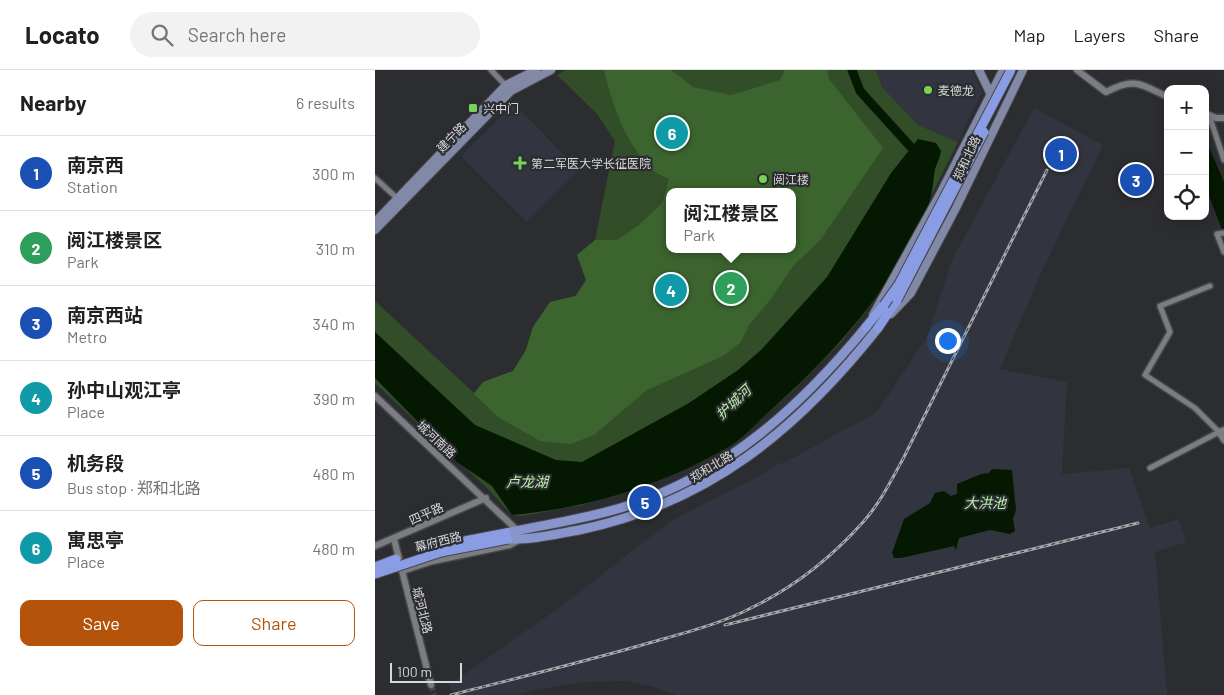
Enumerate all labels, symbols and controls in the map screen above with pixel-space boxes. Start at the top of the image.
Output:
search box [130,12,480,57]
text: Locato [25,20,100,49]
icon: search [148,21,176,49]
text: Search here [188,23,286,46]
text: Map [1013,24,1045,46]
text: Layers [1073,24,1126,46]
text: Share [1154,24,1199,46]
place label: 麦德龙 [938,83,974,97]
marker: 麦德龙 [922,84,934,96]
map controls [1164,85,1209,220]
button: + [1164,85,1209,130]
text: Nearby [20,90,86,115]
text: 6 results [296,93,355,112]
place label: 兴中门 [483,101,519,115]
marker: 兴中门 [467,102,479,114]
pin: 6 [656,114,688,152]
street label: 建宁路 [433,119,469,155]
button: − [1164,130,1209,175]
street label: 郑和北路 [950,133,982,183]
pin: 1 [1045,135,1077,173]
text: 南京西 [67,153,124,176]
marker: 第二军医大学长征医院 [513,156,527,170]
place label: 第二军医大学长征医院 [531,156,651,170]
pin: 3 [1120,161,1152,199]
text: 1 [33,164,39,183]
text: 300 m [312,164,355,183]
place label: 阅江楼 [773,172,809,186]
marker: 阅江楼 [757,173,769,185]
button: locate [1164,175,1209,220]
text: Station [67,177,118,196]
popup [666,188,796,253]
text: 阅江楼景区 [683,201,779,224]
text: Park [683,225,715,244]
text: 阅江楼景区 [67,228,162,251]
text: 2 [32,239,40,258]
text: 310 m [316,239,355,258]
text: Park [67,252,98,271]
pin: 2 [715,269,747,307]
pin: 4 [655,271,687,309]
text: 南京西站 [67,303,143,326]
text: 3 [32,314,40,333]
text: 340 m [312,314,355,333]
text: Metro [67,327,107,346]
your location [935,328,961,354]
text: 孙中山观江亭 [67,378,181,401]
water label: 护城河 [712,379,756,423]
text: 4 [31,389,41,408]
text: 390 m [313,389,355,408]
text: Place [67,402,105,421]
street label: 城河南路 [415,418,459,460]
street label: 郑和北路 [687,448,735,484]
text: 机务段 [67,451,124,474]
text: 5 [32,464,40,483]
text: 480 m [312,464,355,483]
water label: 卢龙湖 [506,473,550,490]
text: Bus stop · 郑和北路 [67,478,201,497]
pin: 5 [629,483,661,521]
water label: 大洪池 [964,494,1008,511]
street label: 四平路 [407,499,445,527]
text: 寓思亭 [67,528,124,551]
street label: 幕府西路 [413,528,463,554]
text: 6 [32,539,40,558]
text: 480 m [312,539,355,558]
text: Place [67,552,105,571]
street label: 城河北路 [410,585,436,635]
button: Save [20,600,183,646]
button: Share [193,600,355,646]
scale bar [390,660,463,683]
text: 100 m [397,663,432,680]

